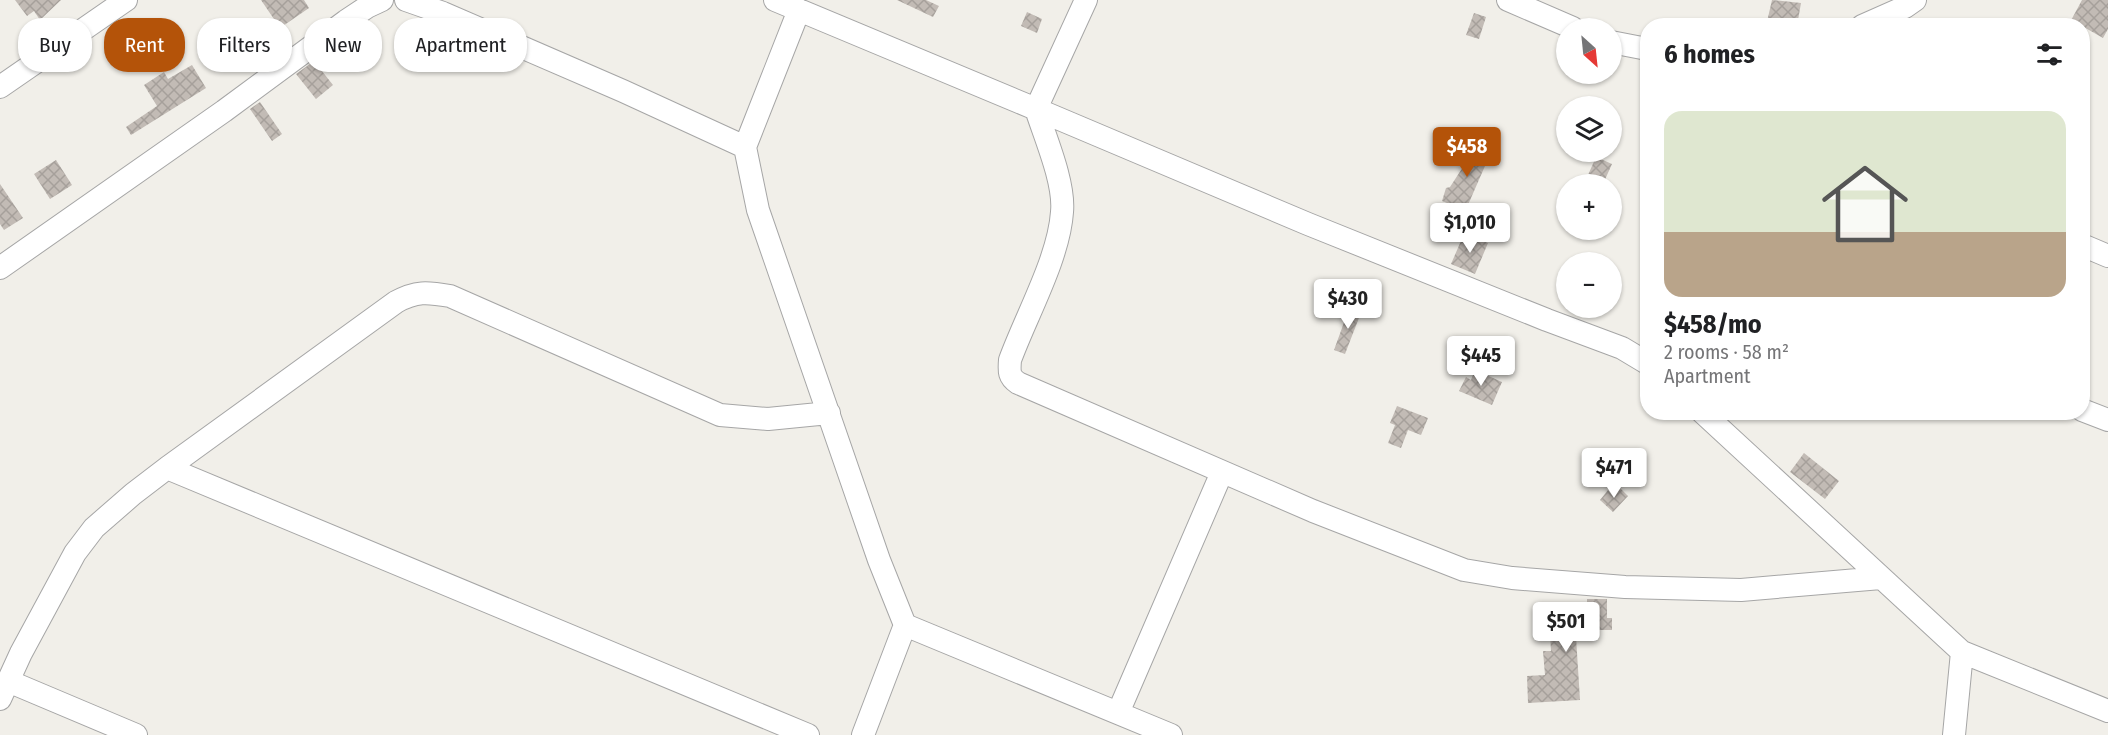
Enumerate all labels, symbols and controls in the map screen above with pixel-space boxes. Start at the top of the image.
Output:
chip: Buy [18,18,92,72]
chip: Rent [104,18,185,72]
chip: Filters [197,18,292,72]
chip: New [304,18,382,72]
chip: Apartment [394,18,527,72]
north arrow [1556,18,1622,84]
map controls [1556,18,1622,318]
icon: filters [2033,38,2066,71]
text: 6 homes [1664,39,1755,70]
button: layers [1556,96,1622,162]
pin: $458 [1431,127,1503,178]
text: $458 [1447,134,1487,158]
icon: home [1811,150,1919,258]
button: + [1556,174,1622,240]
pin: $1,010 [1421,203,1519,254]
text: $1,010 [1444,210,1496,234]
button: − [1556,252,1622,318]
pin: $430 [1312,279,1384,330]
text: $430 [1328,286,1368,310]
text: $458/mo [1664,309,1762,340]
pin: $445 [1445,336,1517,387]
text: 2 rooms · 58 m² [1664,340,1789,364]
text: $445 [1461,343,1501,367]
text: Apartment [1664,364,1751,388]
pin: $471 [1578,448,1650,499]
text: $471 [1596,455,1632,479]
pin: $501 [1530,602,1602,653]
text: $501 [1547,609,1585,633]

